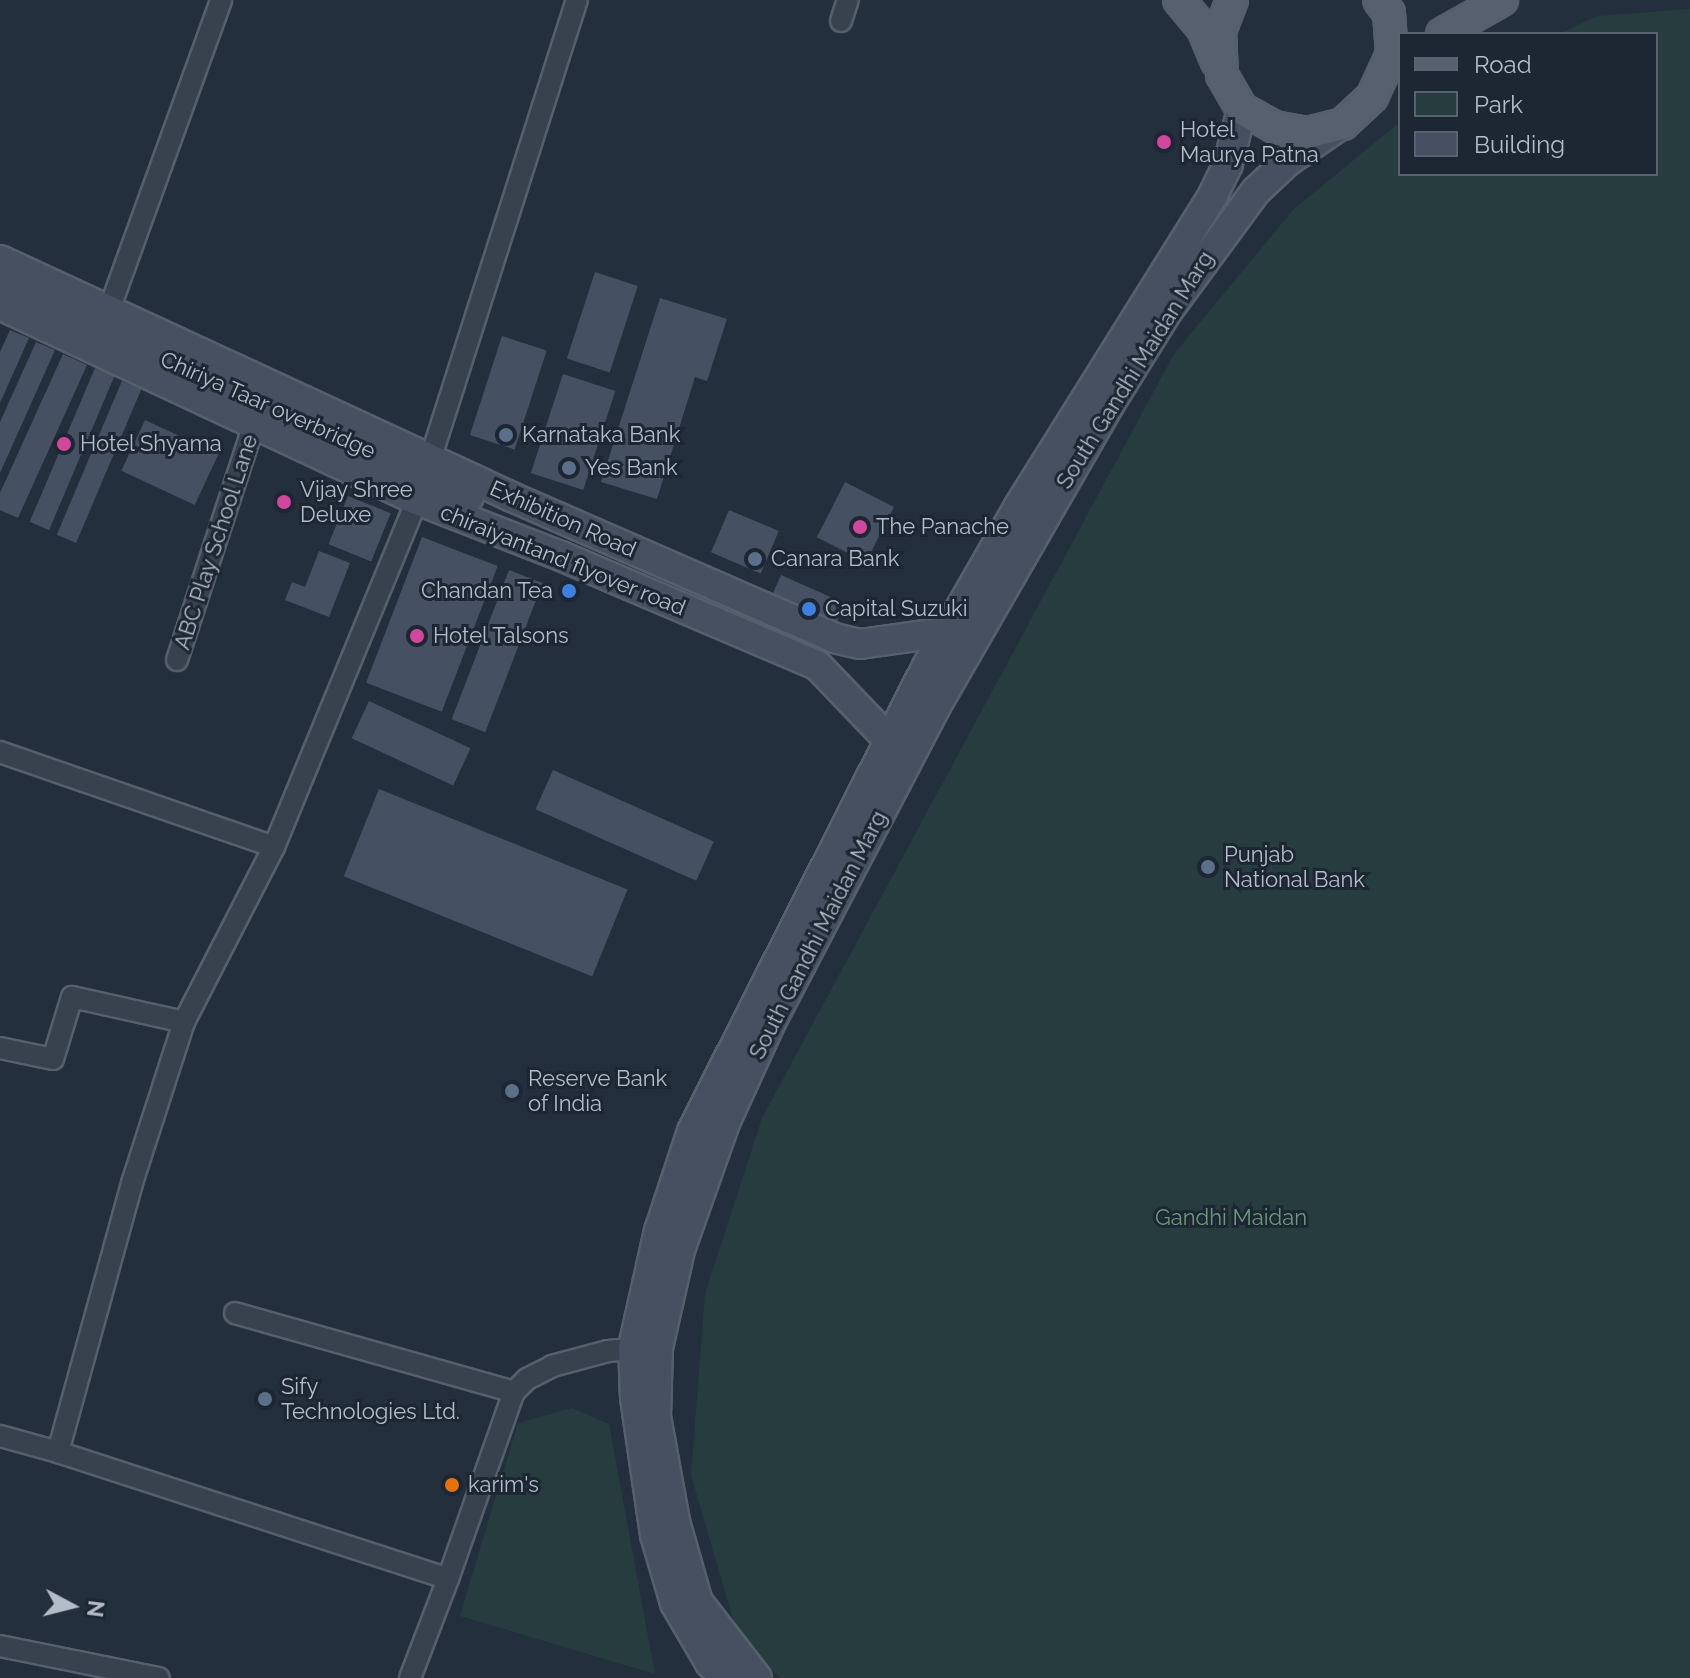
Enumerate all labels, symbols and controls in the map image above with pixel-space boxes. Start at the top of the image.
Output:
legend [1398,32,1658,176]
text: Road [1474,50,1532,79]
text: Park [1474,90,1523,119]
place label: Hotel Maurya Patna [1180,116,1319,168]
text: Building [1474,130,1565,159]
marker: Hotel Maurya Patna [1155,133,1173,151]
street label: South Gandhi Maidan Marg [1051,246,1219,494]
street label: Chiriya Taar overbridge [156,345,380,465]
place label: Karnataka Bank [522,422,680,448]
marker: Karnataka Bank [497,426,515,444]
place label: Hotel Shyama [80,431,222,457]
street label: ABC Play School Lane [169,431,263,653]
marker: Hotel Shyama [55,435,73,453]
place label: Yes Bank [585,455,678,481]
marker: Yes Bank [560,459,578,477]
street label: Exhibition Road [486,475,640,563]
place label: Vijay Shree Deluxe [300,476,413,528]
marker: Vijay Shree Deluxe [275,493,293,511]
street label: chiraiyantand flyover road [436,499,690,621]
place label: The Panache [876,514,1009,540]
marker: The Panache [851,518,869,536]
place label: Canara Bank [771,546,899,572]
marker: Canara Bank [746,550,764,568]
place label: Chandan Tea [420,578,553,604]
marker: Chandan Tea [560,582,578,600]
place label: Capital Suzuki [825,596,968,622]
marker: Capital Suzuki [800,600,818,618]
place label: Hotel Talsons [433,623,570,649]
marker: Hotel Talsons [408,627,426,645]
street label: South Gandhi Maidan Marg [744,806,892,1064]
place label: Punjab National Bank [1224,841,1366,892]
marker: Punjab National Bank [1199,858,1217,876]
place label: Reserve Bank of India [528,1065,667,1116]
marker: Reserve Bank of India [503,1082,521,1100]
park label: Gandhi Maidan [1155,1205,1307,1231]
place label: Sify Technologies Ltd. [281,1373,460,1424]
marker: Sify Technologies Ltd. [256,1390,274,1408]
place label: karim's [468,1472,539,1498]
marker: karim's [443,1476,461,1494]
north arrow [32,1566,112,1646]
text: N [82,1599,110,1619]

